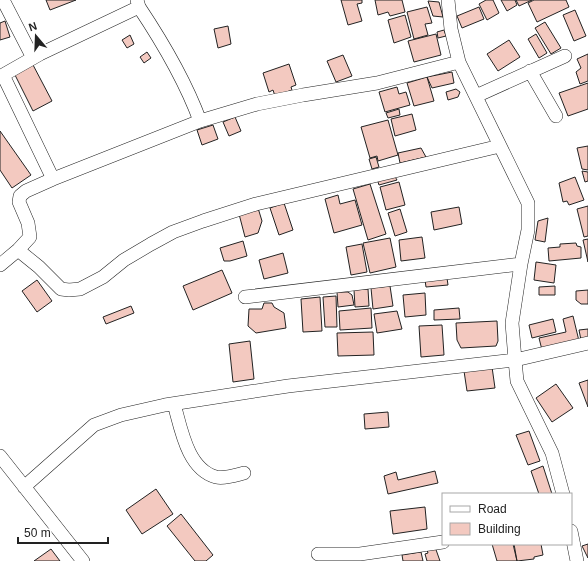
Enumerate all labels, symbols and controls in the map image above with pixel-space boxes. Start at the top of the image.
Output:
north arrow [16,16,56,56]
text: N [27,20,39,34]
legend [442,493,572,545]
text: Road [478,502,507,516]
scale bar [18,519,108,545]
text: Building [478,522,521,536]
text: 50 m [24,526,51,540]

